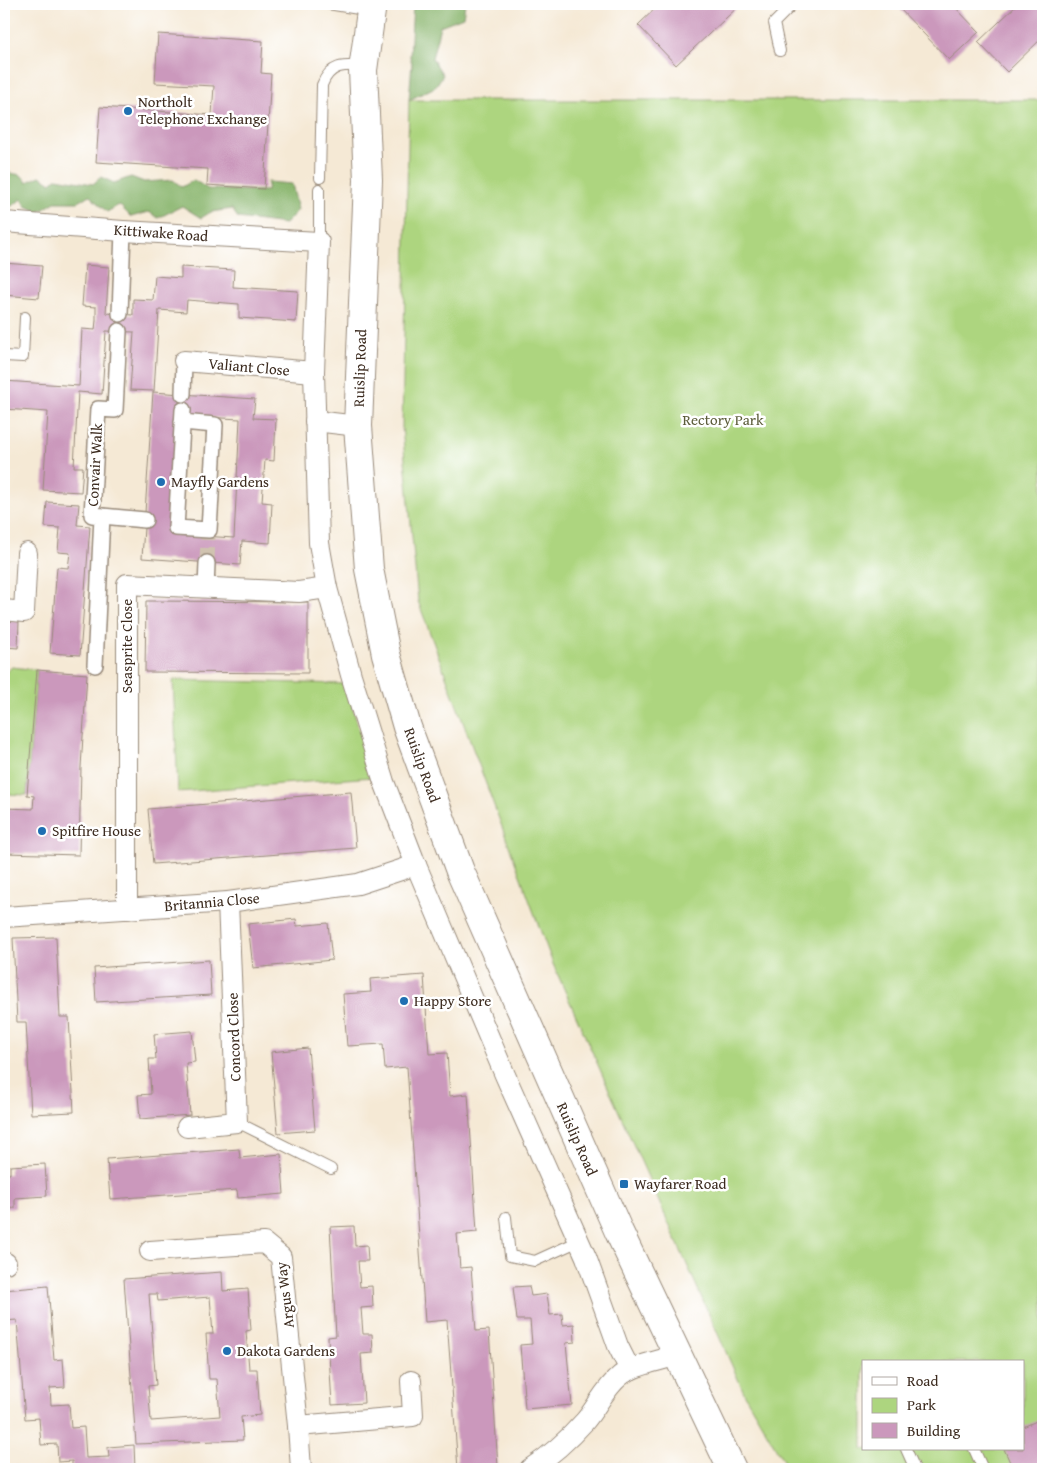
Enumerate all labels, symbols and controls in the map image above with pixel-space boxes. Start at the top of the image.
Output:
place label: Northolt Telephone Exchange [138,91,267,129]
marker: Northolt Telephone Exchange [122,105,134,117]
street label: Kittiwake Road [113,219,209,246]
street label: Ruislip Road [348,329,371,407]
street label: Valiant Close [207,352,291,381]
park label: Rectory Park [682,409,764,430]
street label: Convair Walk [82,422,107,507]
place label: Mayfly Gardens [171,471,269,492]
marker: Mayfly Gardens [155,476,167,488]
street label: Seasprite Close [116,599,137,693]
street label: Ruislip Road [399,725,446,805]
place label: Spitfire House [52,820,141,841]
marker: Spitfire House [36,825,48,837]
street label: Britannia Close [163,887,261,916]
place label: Happy Store [414,990,491,1011]
street label: Concord Close [221,992,246,1082]
marker: Happy Store [398,995,410,1007]
street label: Ruislip Road [552,1099,603,1179]
place label: Wayfarer Road [634,1173,727,1194]
marker: Wayfarer Road [618,1178,630,1190]
street label: Argus Way [270,1260,299,1330]
place label: Dakota Gardens [237,1340,335,1361]
marker: Dakota Gardens [221,1345,233,1357]
legend [862,1360,1024,1450]
text: Road [907,1370,938,1391]
text: Park [907,1394,936,1415]
text: Building [907,1420,961,1441]

